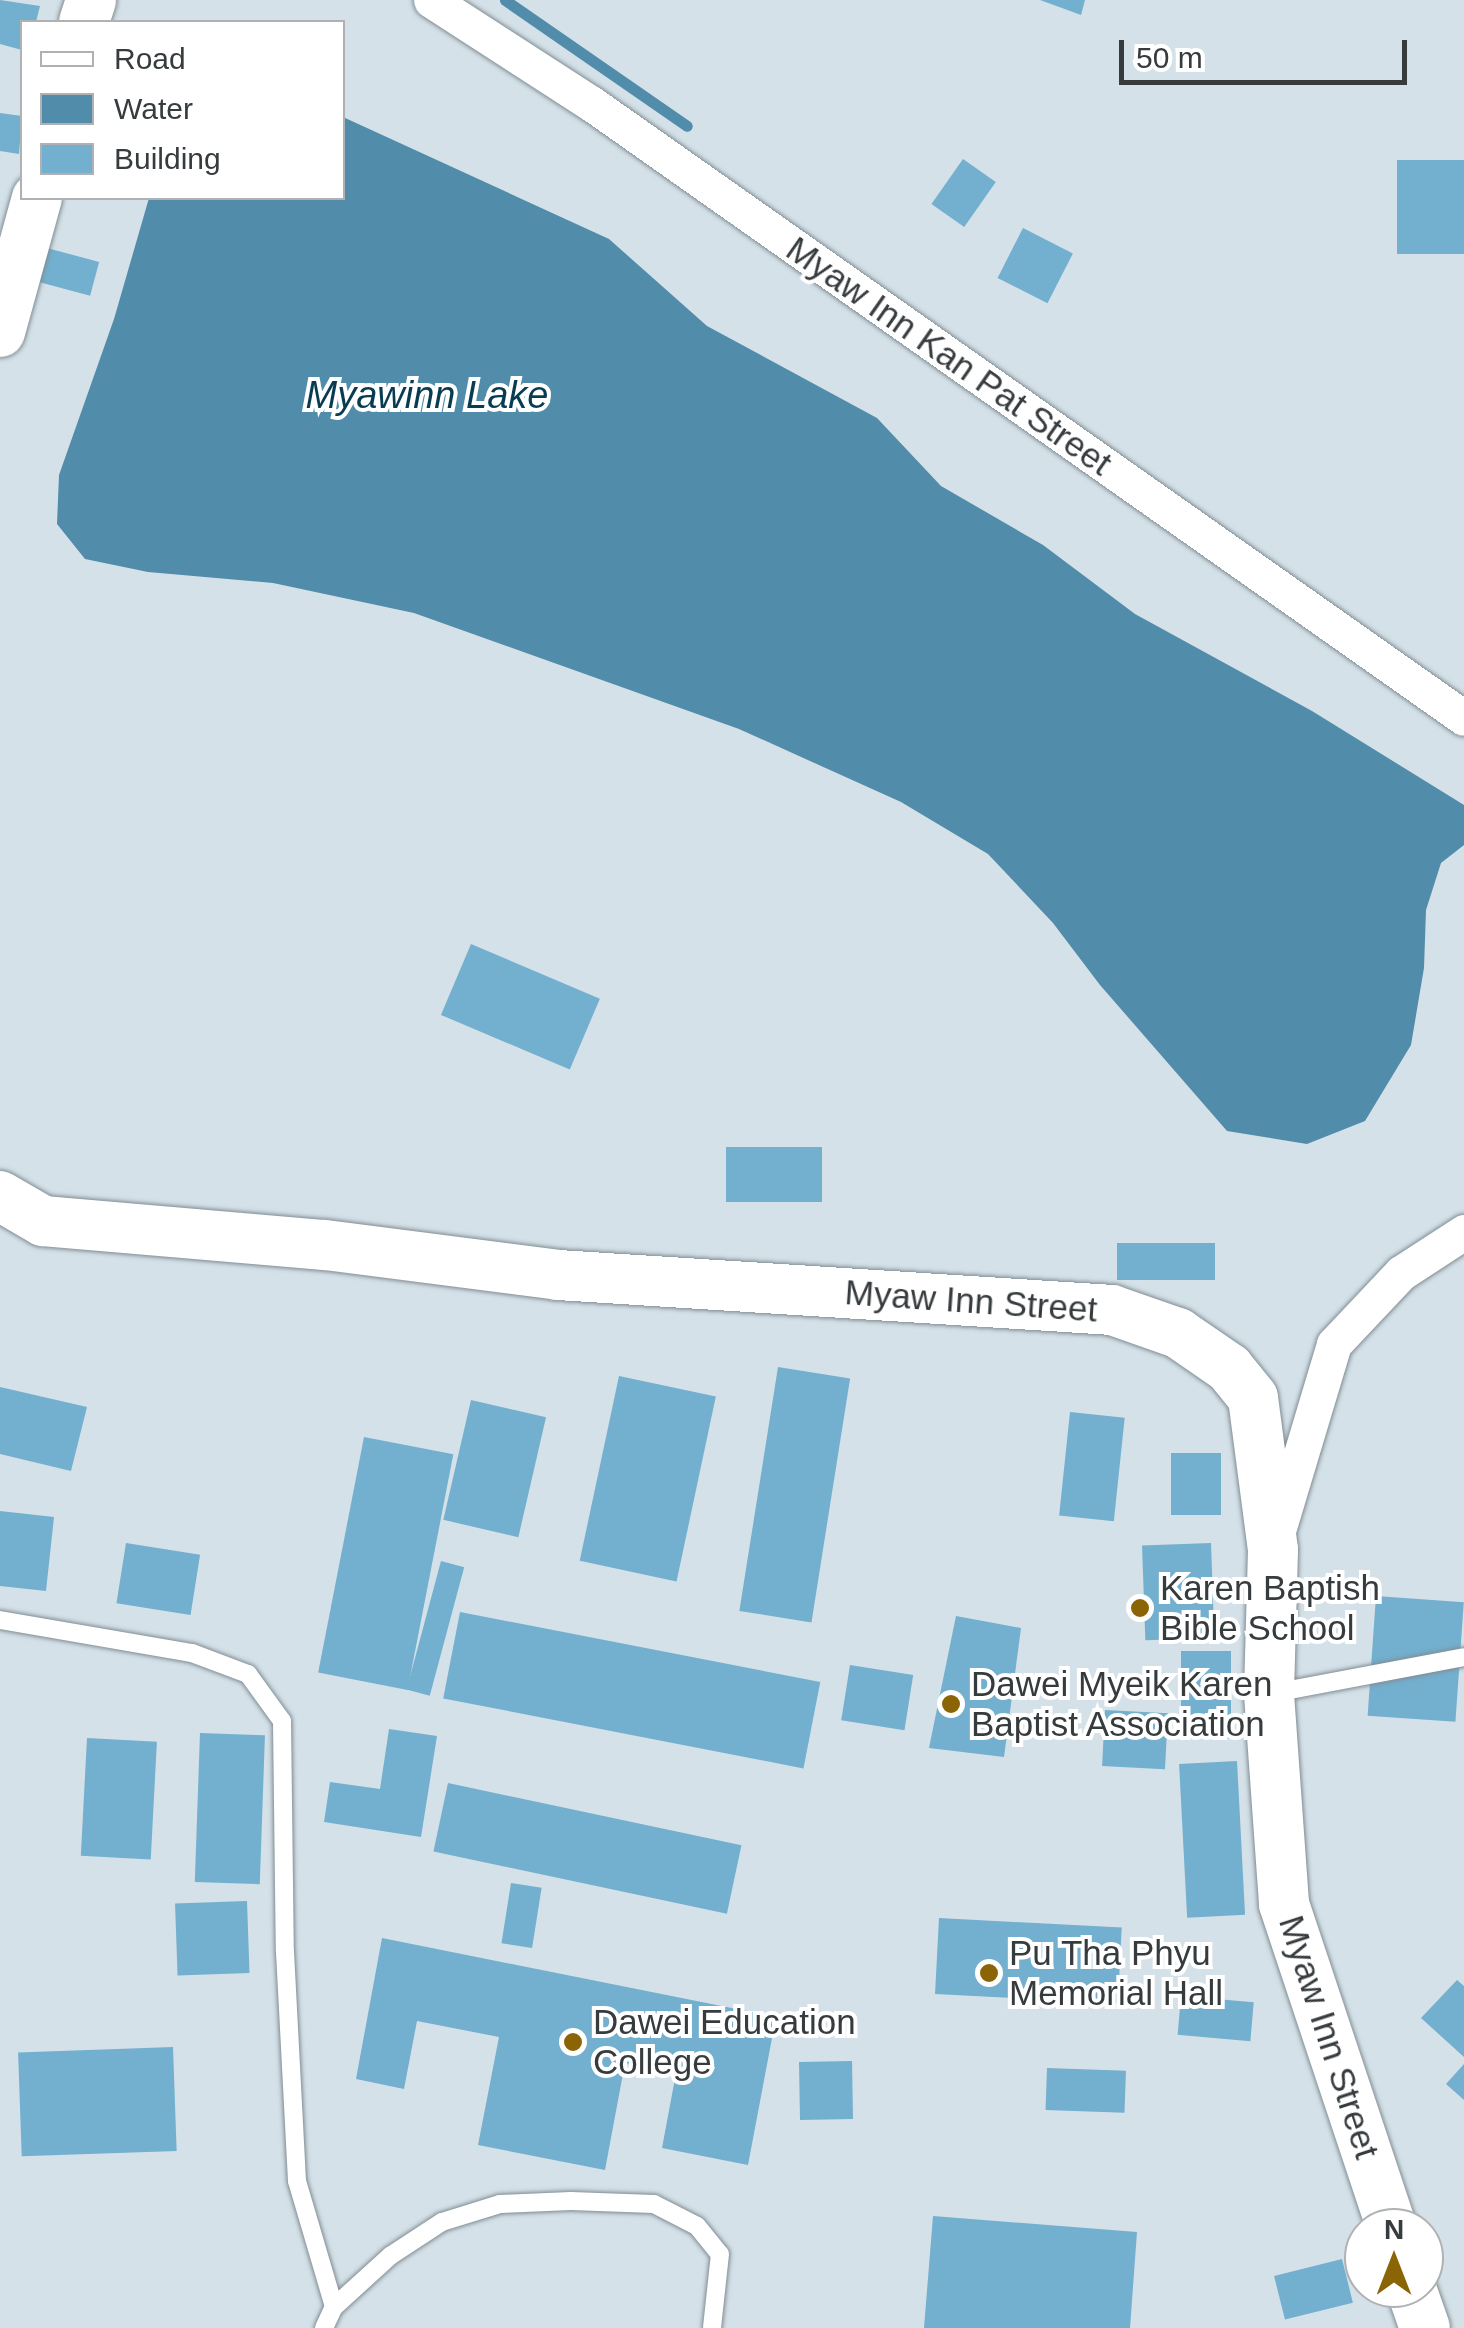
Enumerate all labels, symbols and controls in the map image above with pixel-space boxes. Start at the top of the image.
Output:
legend [20,20,345,200]
scale bar [1124,20,1412,82]
text: 50 m [1136,41,1203,74]
text: Road [114,42,186,75]
text: Water [114,92,193,125]
text: Building [114,142,221,175]
street label: Myaw Inn Kan Pat Street [778,228,1120,484]
water label: Myawinn Lake [306,373,548,419]
street label: Myaw Inn Street [843,1271,1099,1331]
place label: Karen Baptish Bible School [1160,1567,1380,1649]
marker: Karen Baptish Bible School [1129,1597,1151,1619]
place label: Dawei Myeik Karen Baptist Association [971,1663,1272,1745]
marker: Dawei Myeik Karen Baptist Association [940,1693,962,1715]
street label: Myaw Inn Street [1270,1910,1388,2164]
place label: Pu Tha Phyu Memorial Hall [1009,1932,1223,2014]
marker: Pu Tha Phyu Memorial Hall [978,1962,1000,1984]
place label: Dawei Education College [593,2001,856,2083]
marker: Dawei Education College [562,2031,584,2053]
north arrow [1344,2208,1444,2308]
text: N [1384,2214,1404,2245]

